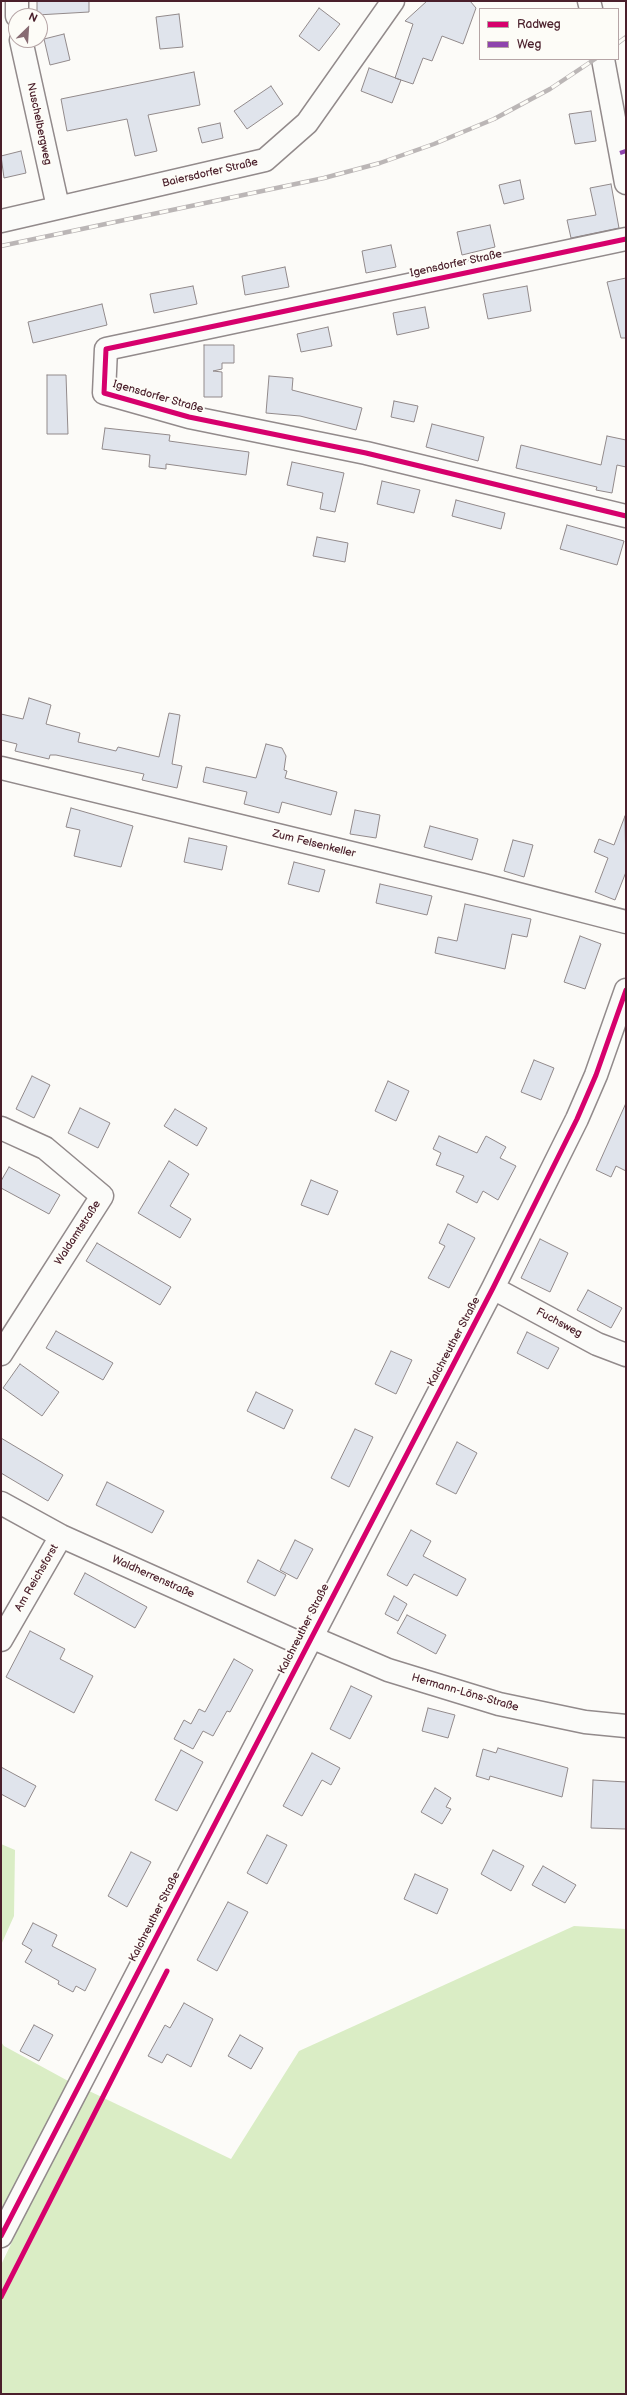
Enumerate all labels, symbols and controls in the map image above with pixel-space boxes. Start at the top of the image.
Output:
north arrow [8,8,48,48]
legend [479,8,619,60]
text: N [26,10,39,25]
text: Radweg [517,17,561,32]
text: Weg [517,37,541,52]
street label: Nuschelbergweg [24,82,54,166]
street label: Baiersdorfer Straße [161,156,259,190]
street label: Igensdorfer Straße [409,248,503,280]
street label: Igensdorfer Straße [111,378,205,416]
street label: Zum Felsenkeller [271,827,357,861]
street label: Waldamtstraße [52,1198,104,1268]
street label: Kalchreuther Straße [425,1295,483,1389]
street label: Fuchsweg [534,1305,584,1341]
street label: Am Reichsforst [13,1542,61,1614]
street label: Waldherrenstraße [110,1553,196,1601]
street label: Kalchreuther Straße [276,1582,332,1676]
street label: Hermann-Löns-Straße [410,1671,520,1715]
street label: Kalchreuther Straße [127,1870,183,1964]

